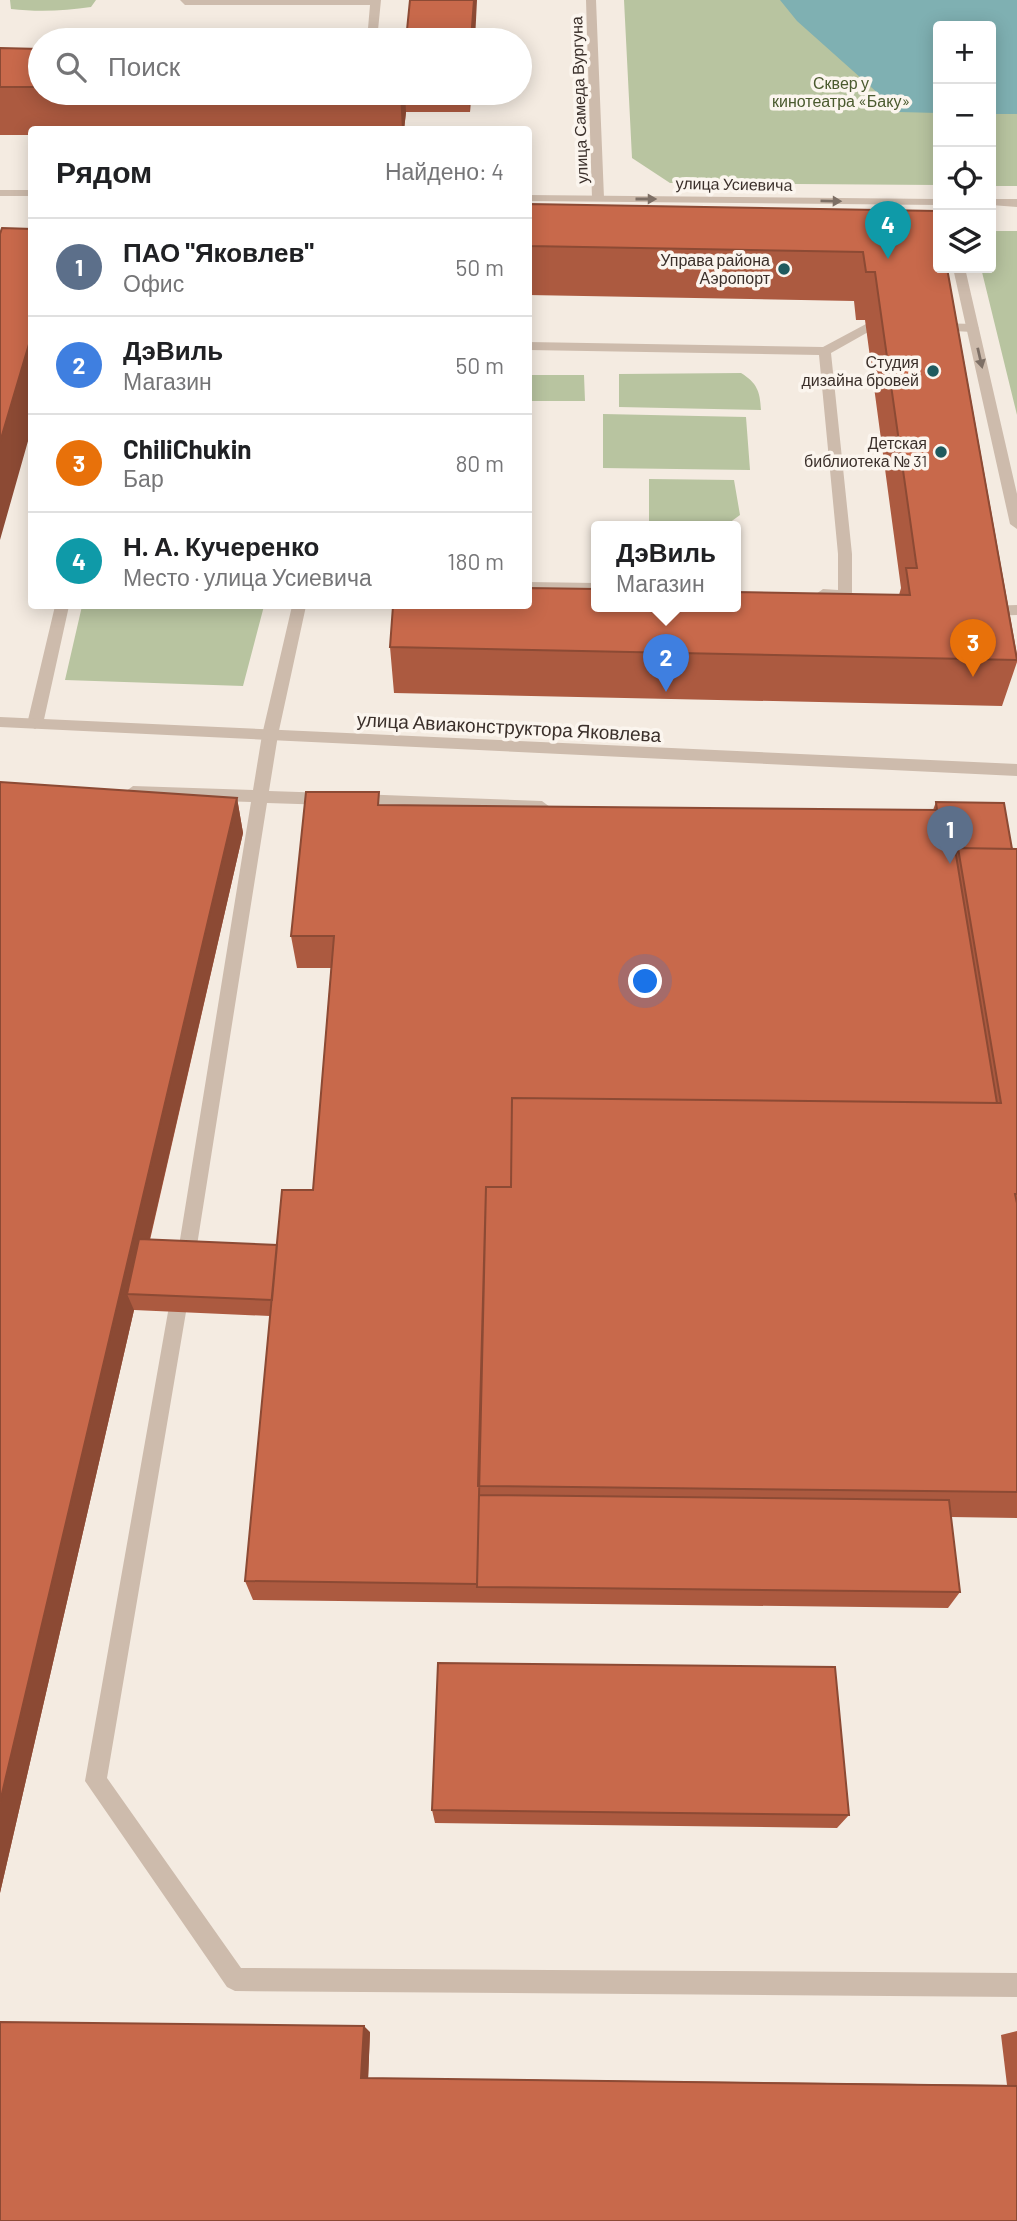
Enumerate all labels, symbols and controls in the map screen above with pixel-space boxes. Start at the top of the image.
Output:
street label: улица Самеда Вургуна [566,16,591,184]
map controls [933,21,996,273]
button: + [933,21,996,84]
search box [28,28,532,105]
icon: search [52,48,90,86]
text: Поиск [108,50,180,81]
park label: Сквер у кинотеатра «Баку» [772,73,910,110]
button: − [933,84,996,147]
button: locate [933,147,996,210]
text: Рядом [56,153,152,189]
text: Найдено: 4 [385,157,504,185]
street label: улица Усиевича [675,173,793,194]
one-way arrow [635,193,657,205]
one-way arrow [820,195,842,206]
pin: 4 [865,201,911,259]
button: layers [933,210,996,273]
text: ПАО "Яковлев" [123,236,314,267]
place label: Управа района Аэропорт [660,250,771,287]
text: 1 [75,253,83,281]
text: 50 m [456,253,504,281]
marker: Управа района Аэропорт [776,261,792,277]
text: Офис [123,269,184,297]
text: ДэВиль [123,334,223,365]
one-way arrow [974,347,985,369]
text: 2 [73,351,85,379]
text: 50 m [456,351,504,379]
place label: Студия дизайна бровей [802,352,919,389]
marker: Студия дизайна бровей [925,363,941,379]
text: Магазин [123,367,212,395]
text: ChiliChukin [123,433,252,464]
place label: Детская библиотека № 31 [804,433,927,470]
marker: Детская библиотека № 31 [933,444,949,460]
text: 3 [73,449,85,477]
text: 80 m [455,449,504,477]
text: Бар [123,464,164,492]
popup [591,521,741,612]
text: Н. А. Кучеренко [123,530,319,561]
text: ДэВиль [616,536,716,567]
text: 4 [72,547,86,575]
text: 180 m [447,547,504,575]
text: Место · улица Усиевича [123,563,372,591]
text: Магазин [616,569,705,597]
pin: 3 [950,619,996,677]
pin: 2 [643,634,689,692]
street label: улица Авиаконструктора Яковлева [356,707,662,746]
pin: 1 [927,806,973,864]
your location [628,964,662,998]

